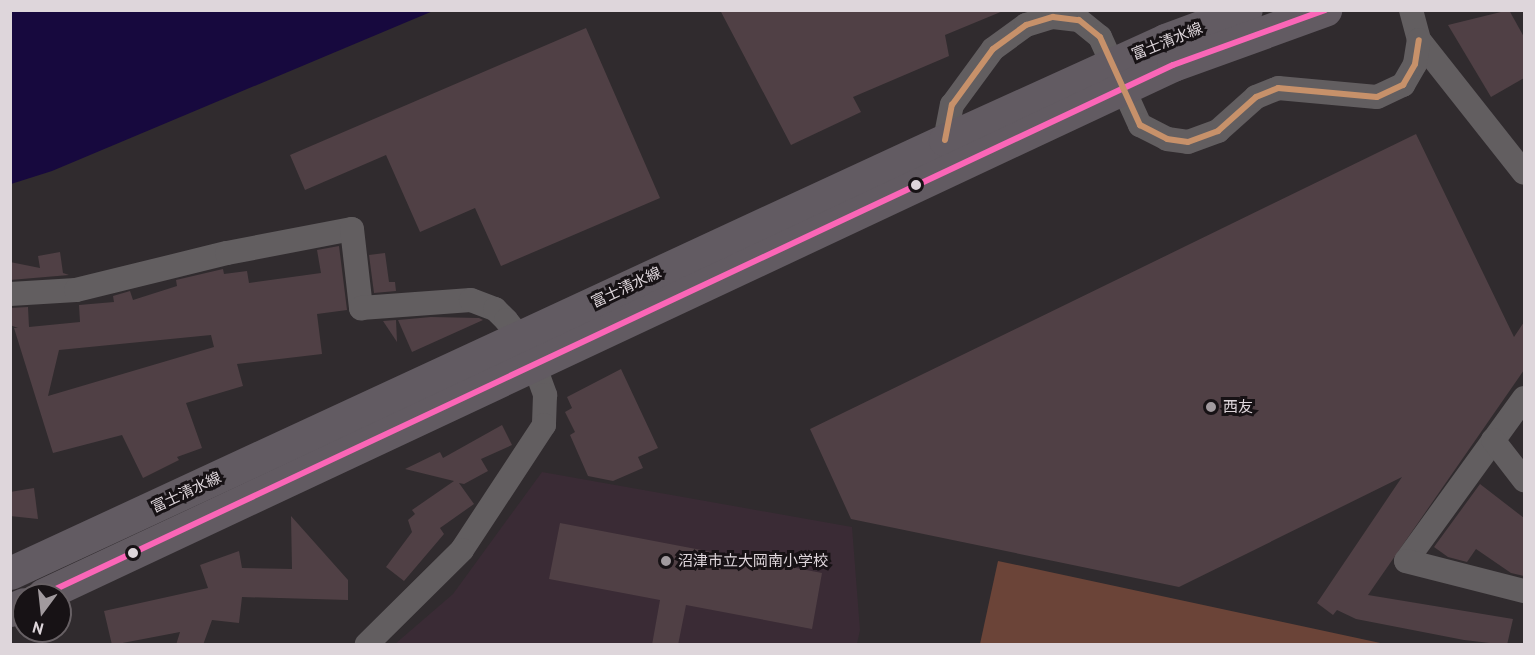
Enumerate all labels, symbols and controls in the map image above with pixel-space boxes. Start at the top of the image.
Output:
street label: 富士清水線 [1129,19,1205,63]
unlabelled marker [910,179,922,191]
street label: 富士清水線 [588,263,664,311]
place label: 西友 [1223,398,1253,416]
marker: 西友 [1204,400,1218,414]
street label: 富士清水線 [148,468,224,516]
unlabelled marker [127,547,139,559]
place label: 沼津市立大岡南小学校 [678,552,828,570]
marker: 沼津市立大岡南小学校 [659,554,673,568]
north arrow [12,583,72,643]
text: N [30,617,46,639]

